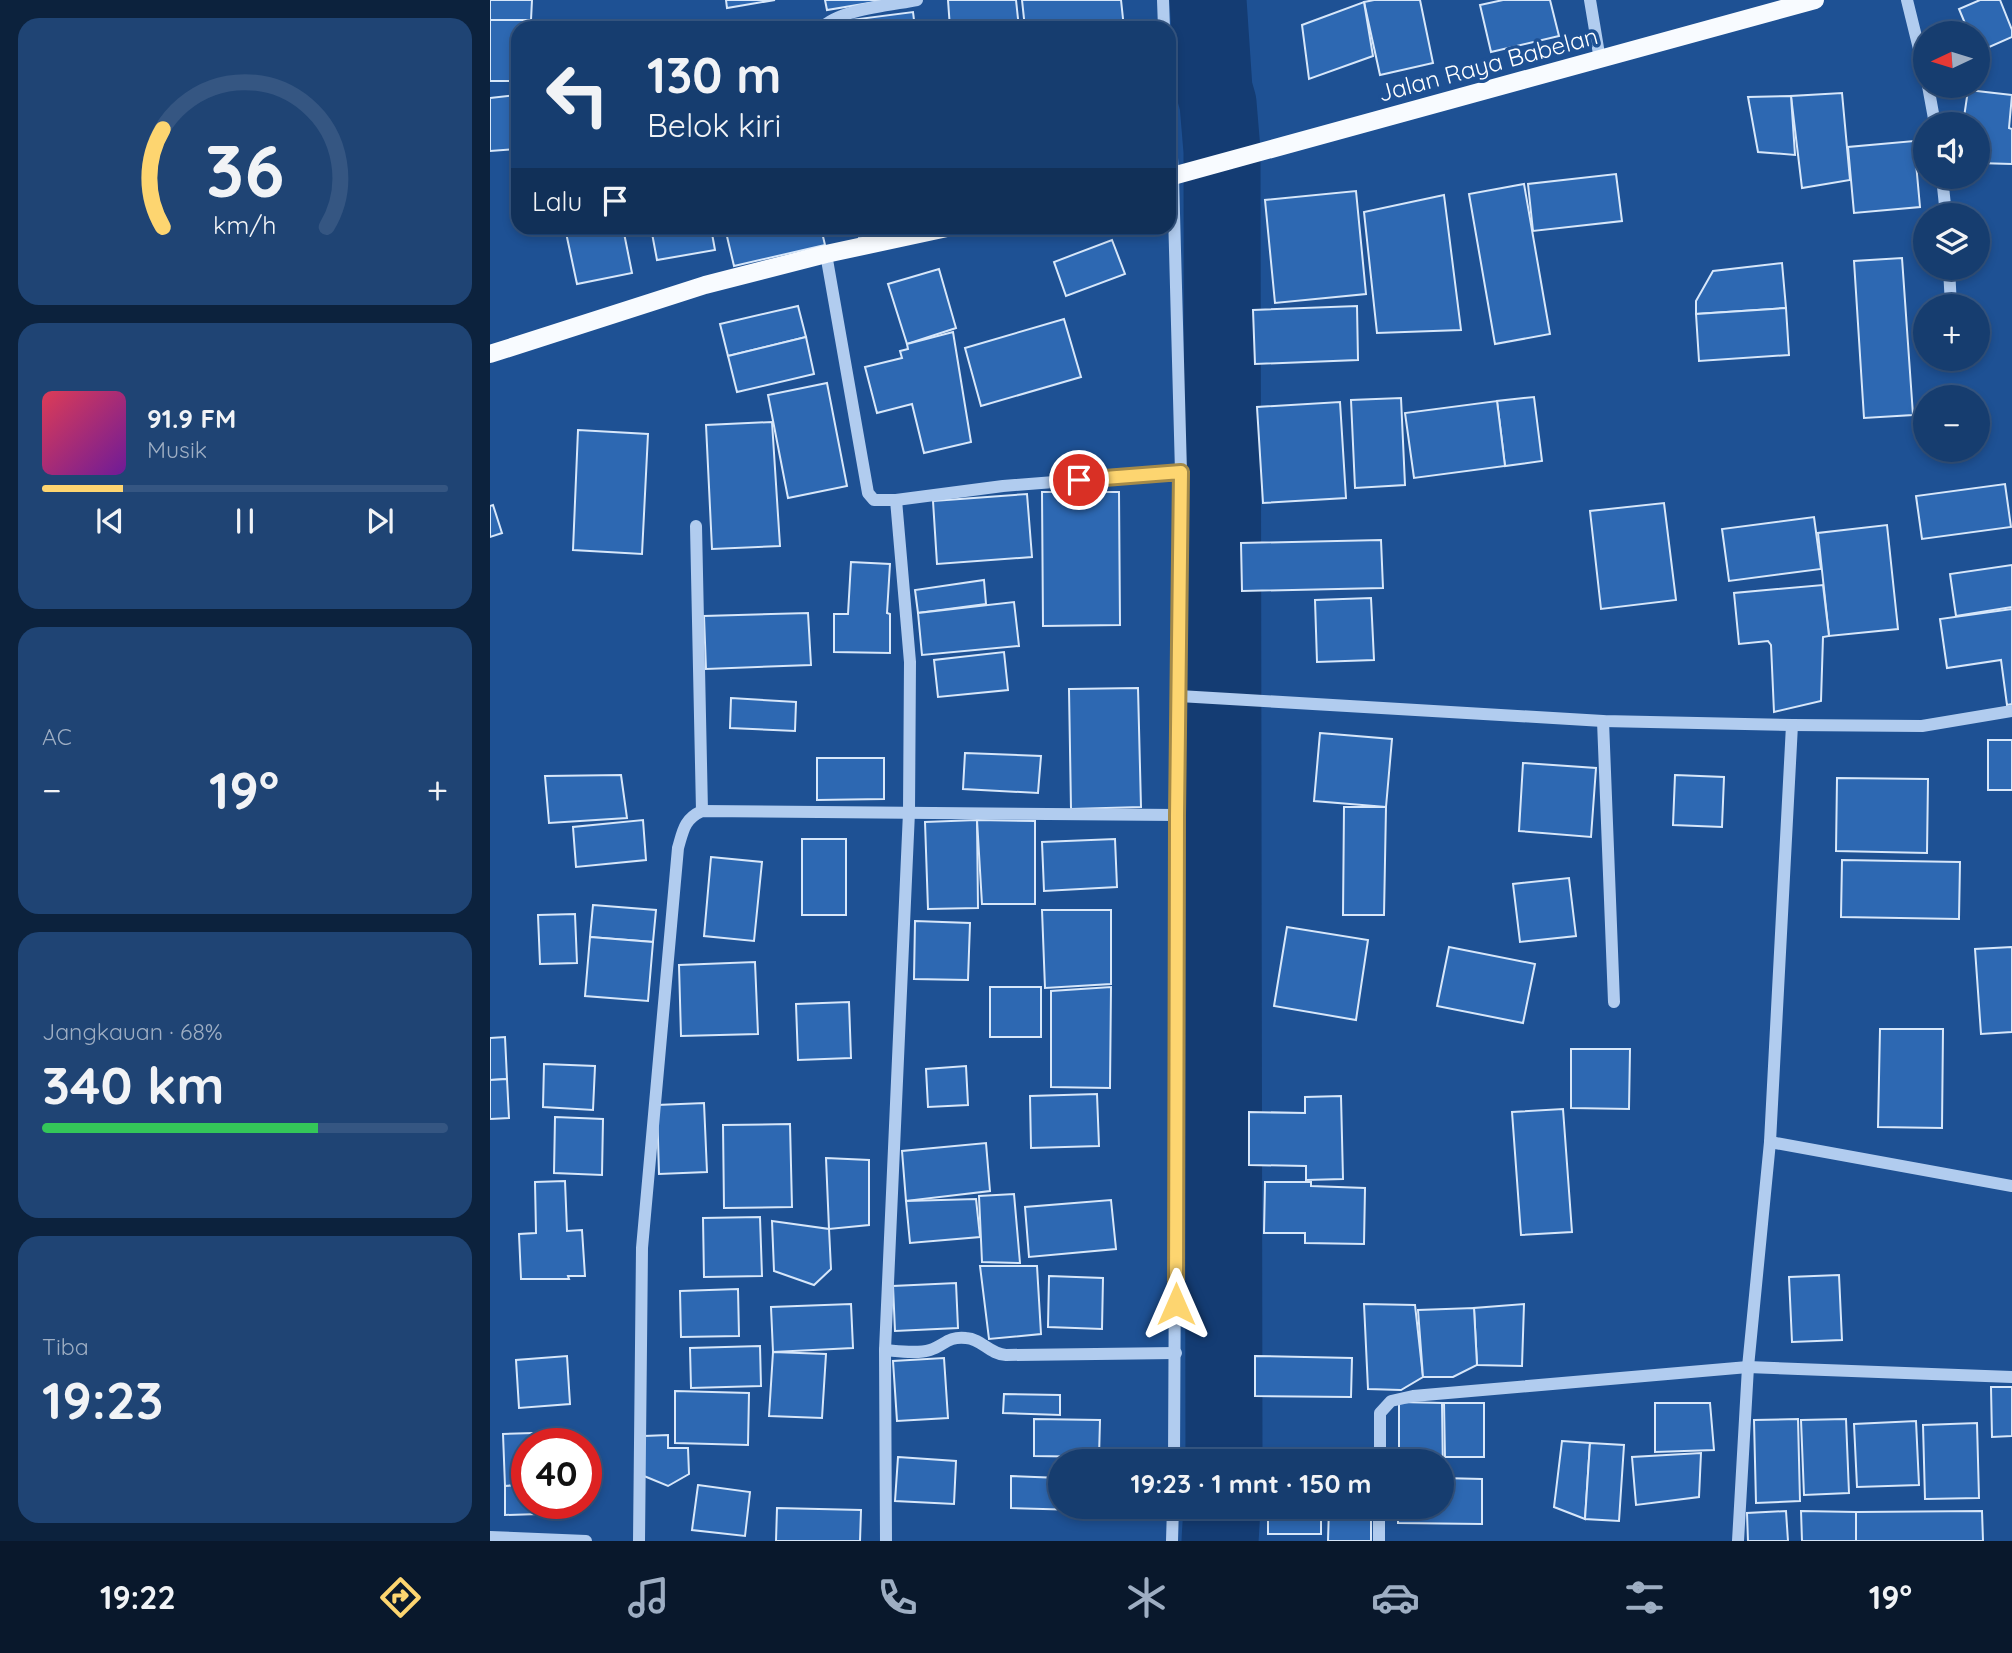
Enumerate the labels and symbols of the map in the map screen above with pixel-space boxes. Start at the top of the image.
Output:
street label: Jalan Raya Babelan [1375,20,1601,108]
north arrow [1913,21,1990,98]
pin [1049,450,1109,510]
position arrow [1139,1267,1213,1341]
speed limit sign: 40 [511,1428,602,1519]

